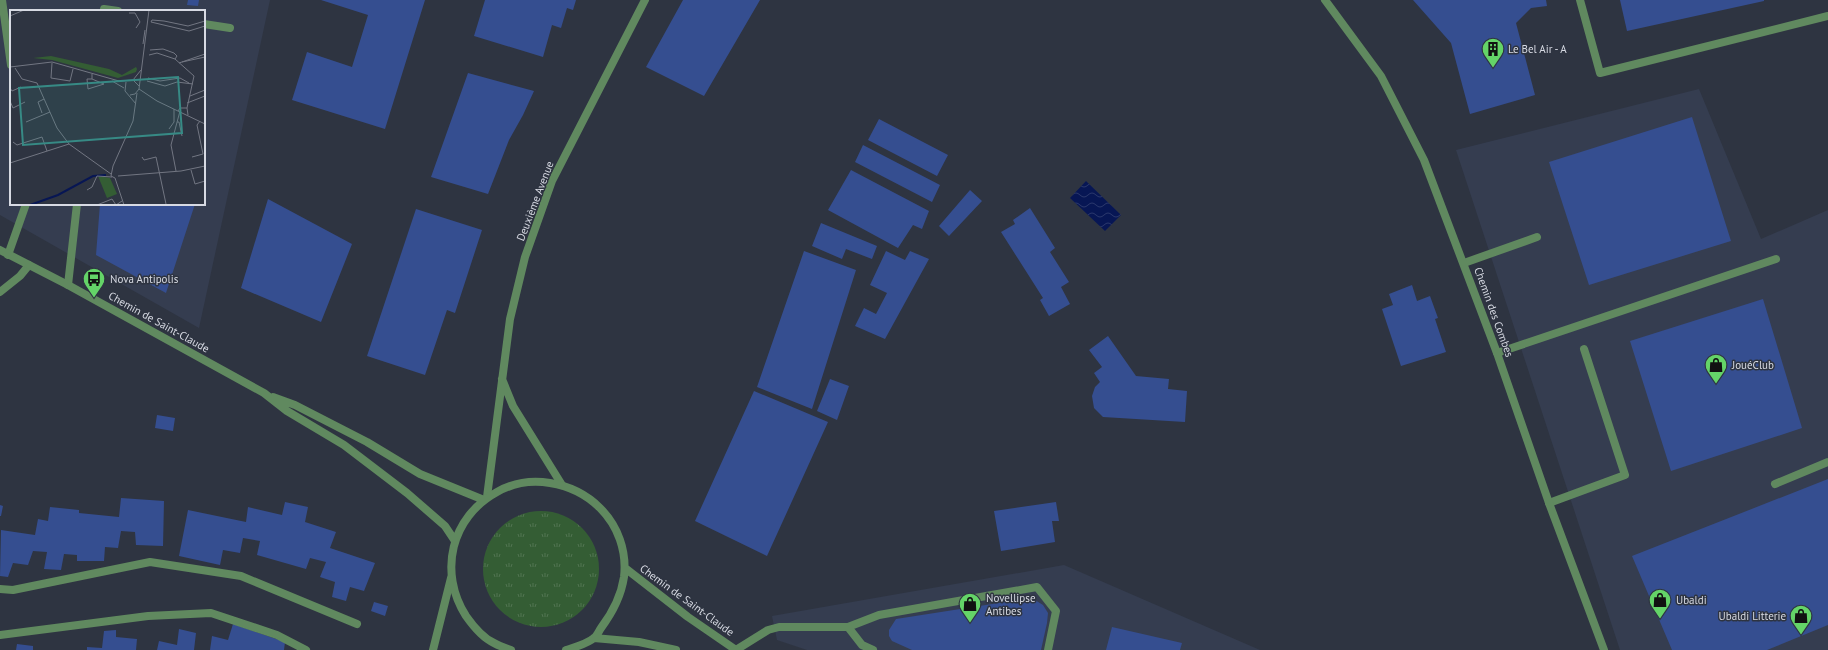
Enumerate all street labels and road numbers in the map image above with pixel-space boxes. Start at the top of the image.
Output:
street label: Deuxième Avenue [513,159,557,243]
street label: Chemin des Combes [1471,265,1517,359]
street label: Chemin de Saint-Claude [106,288,212,356]
street label: Chemin de Saint-Claude [637,561,737,639]

